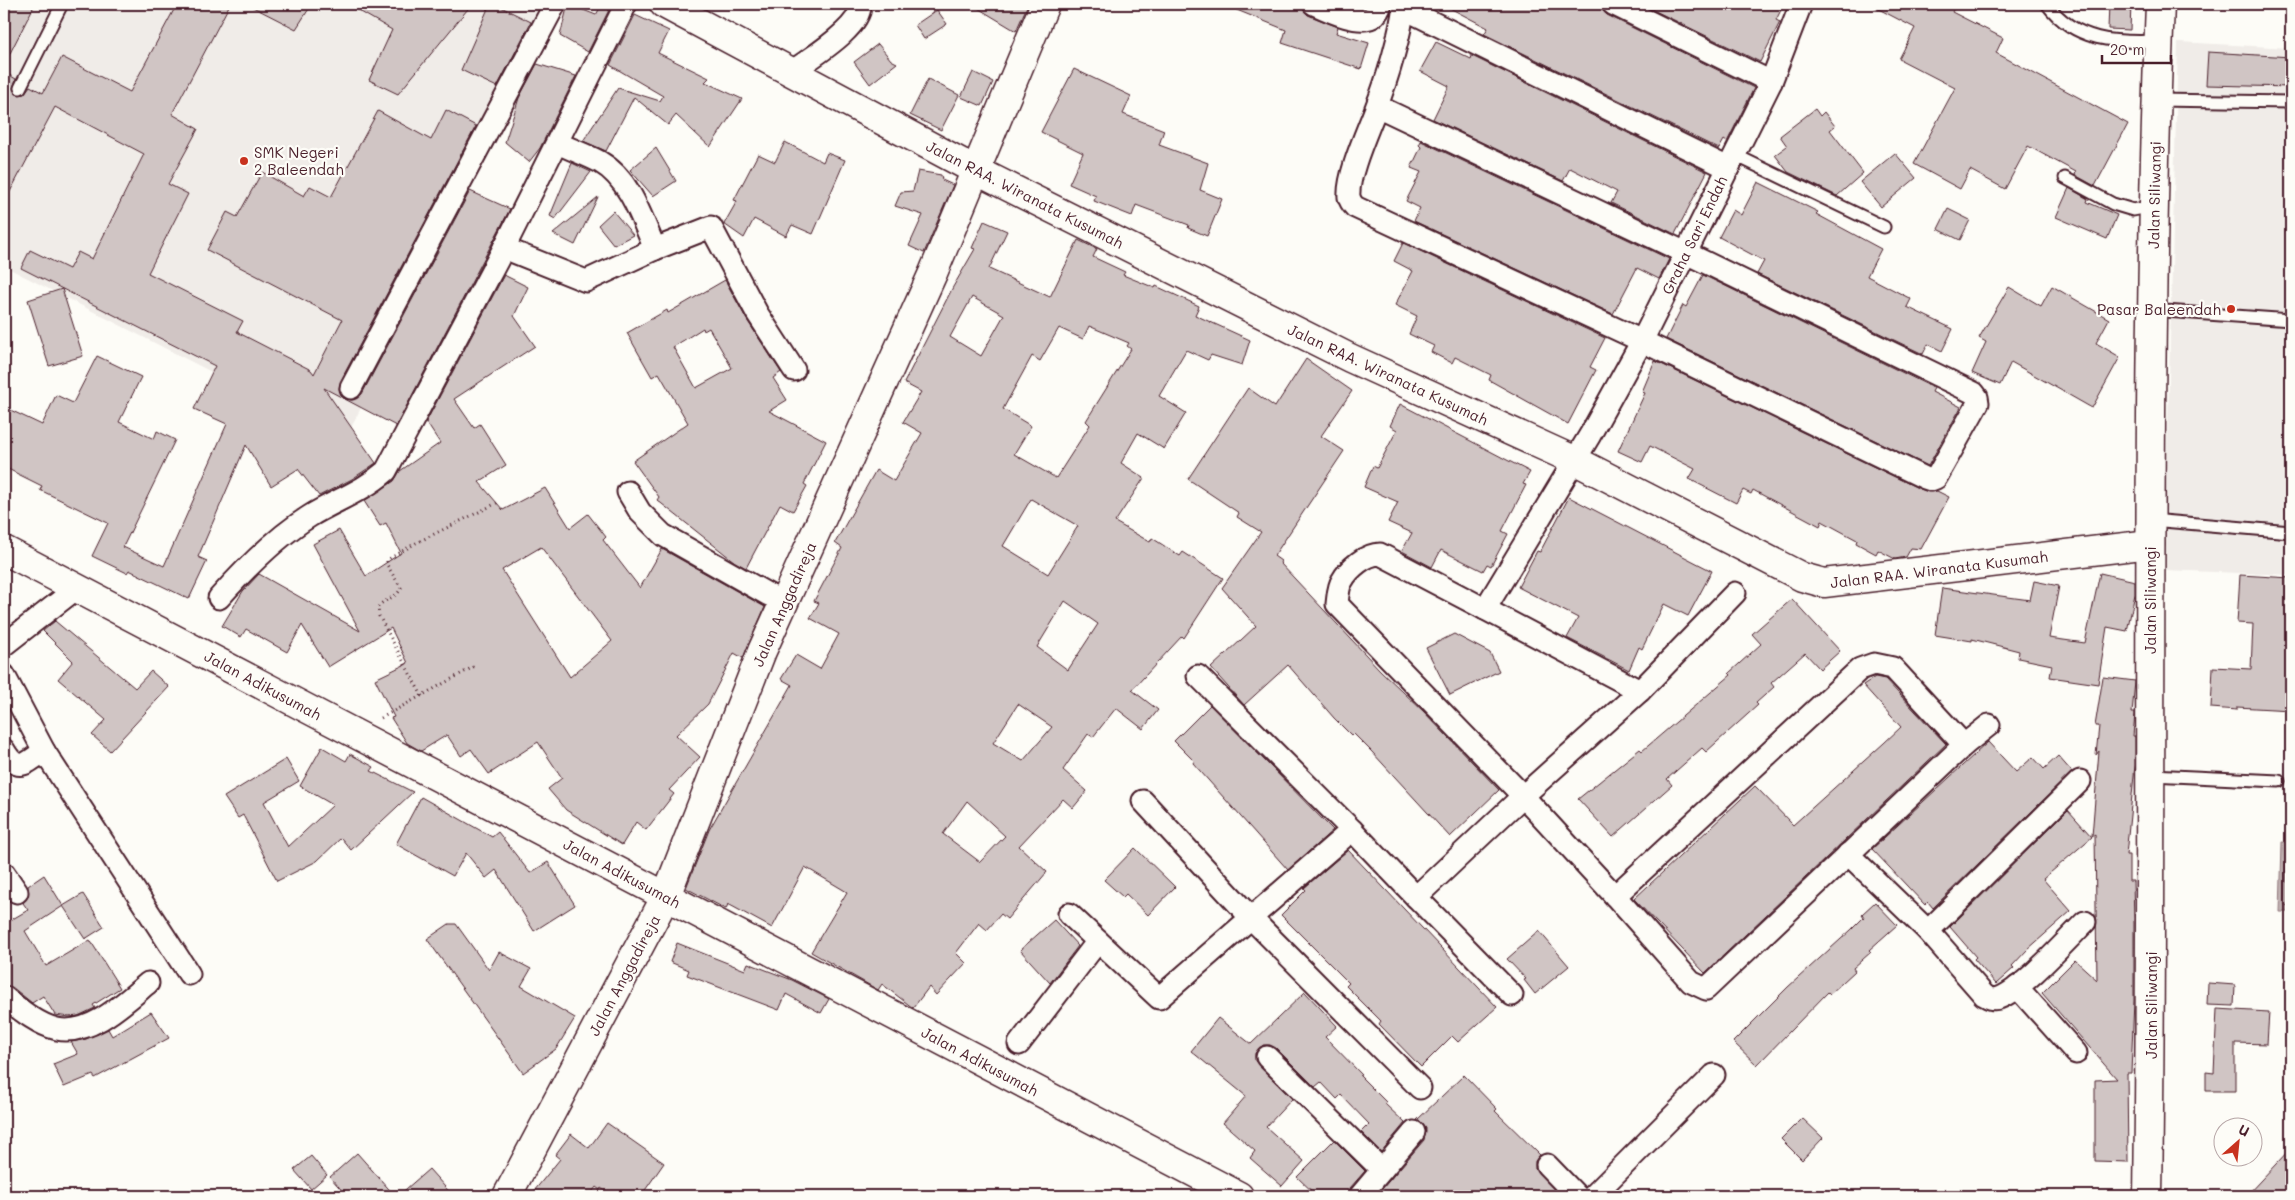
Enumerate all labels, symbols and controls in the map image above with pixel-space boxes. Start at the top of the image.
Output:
scale bar [2102,32,2171,64]
text: 20 m [2110,39,2144,59]
street label: Jalan RAA. Wiranata Kusumah [923,135,1127,253]
street label: Jalan Siliwangi [2143,141,2165,249]
place label: SMK Negeri 2 Baleendah [254,142,344,179]
marker: SMK Negeri 2 Baleendah [238,155,250,167]
street label: Graha Sari Endah [1657,172,1731,298]
place label: Pasar Baleendah [2097,299,2221,319]
marker: Pasar Baleendah [2225,303,2237,315]
street label: Jalan RAA. Wiranata Kusumah [1285,319,1491,429]
street label: Jalan Anggadireja [748,538,820,670]
street label: Jalan RAA. Wiranata Kusumah [1829,546,2049,592]
street label: Jalan Siliwangi [2140,546,2160,654]
street label: Jalan Adikusumah [201,646,325,724]
street label: Jalan Adikusumah [560,834,684,912]
street label: Jalan Anggadireja [584,911,664,1039]
street label: Jalan Siliwangi [2141,951,2161,1059]
street label: Jalan Adikusumah [918,1022,1042,1100]
north arrow [2212,1118,2262,1168]
text: U [2235,1119,2253,1141]

